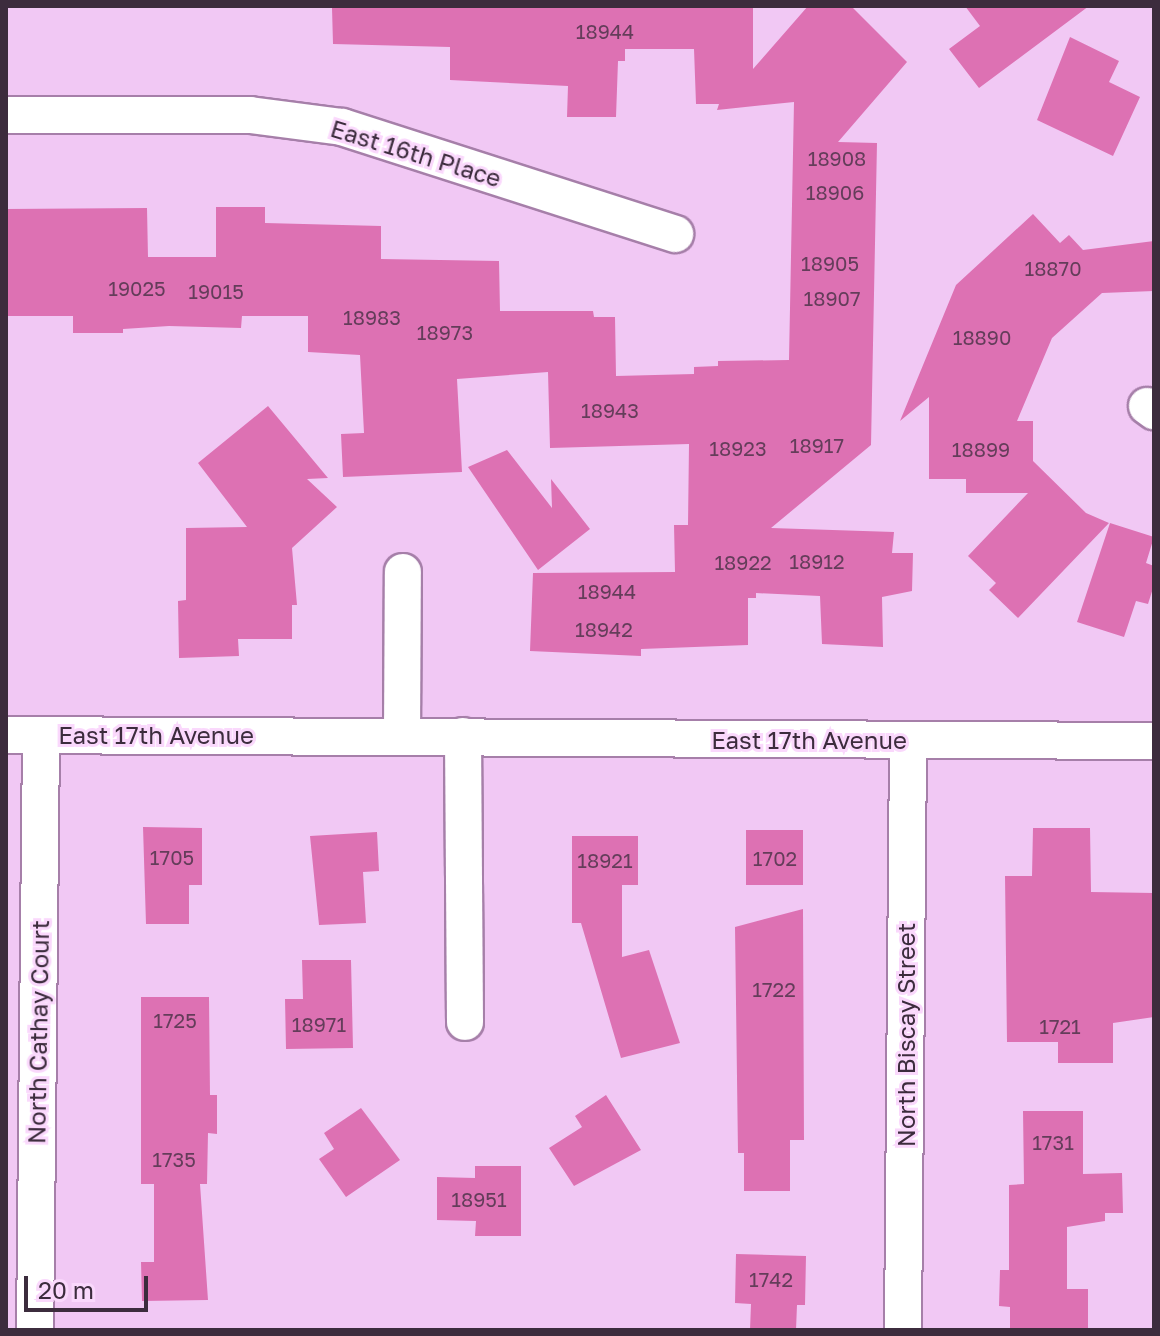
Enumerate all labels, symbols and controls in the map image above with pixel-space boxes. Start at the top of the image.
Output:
house number: 18944 [576,19,634,43]
street label: East 16th Place [327,113,505,193]
house number: 18908 [808,146,866,170]
house number: 18906 [806,180,864,204]
house number: 18905 [801,251,859,275]
house number: 18870 [1024,256,1082,280]
house number: 19025 [108,276,166,300]
house number: 19015 [188,279,244,303]
house number: 18907 [804,286,860,310]
house number: 18983 [343,305,401,329]
house number: 18973 [417,320,473,344]
house number: 18890 [953,325,1011,349]
house number: 18943 [581,398,639,422]
house number: 18917 [790,433,844,457]
house number: 18923 [709,436,767,460]
house number: 18899 [952,437,1010,461]
house number: 18912 [789,549,845,573]
house number: 18922 [714,550,772,574]
house number: 18944 [578,579,636,603]
house number: 18942 [575,617,633,641]
street label: East 17th Avenue [58,721,254,749]
street label: East 17th Avenue [711,726,907,754]
house number: 1705 [150,845,194,869]
house number: 1702 [753,846,797,870]
house number: 18921 [577,848,633,872]
street label: North Cathay Court [22,920,54,1144]
street label: North Biscay Street [892,923,920,1147]
house number: 1722 [752,977,796,1001]
house number: 1725 [153,1008,197,1032]
house number: 18971 [292,1012,346,1036]
house number: 1721 [1039,1014,1081,1038]
house number: 1731 [1032,1130,1074,1154]
house number: 1735 [152,1147,196,1171]
house number: 18951 [451,1187,507,1211]
scale bar [28,1260,152,1310]
house number: 1742 [749,1267,793,1291]
text: 20 m [38,1275,94,1304]

